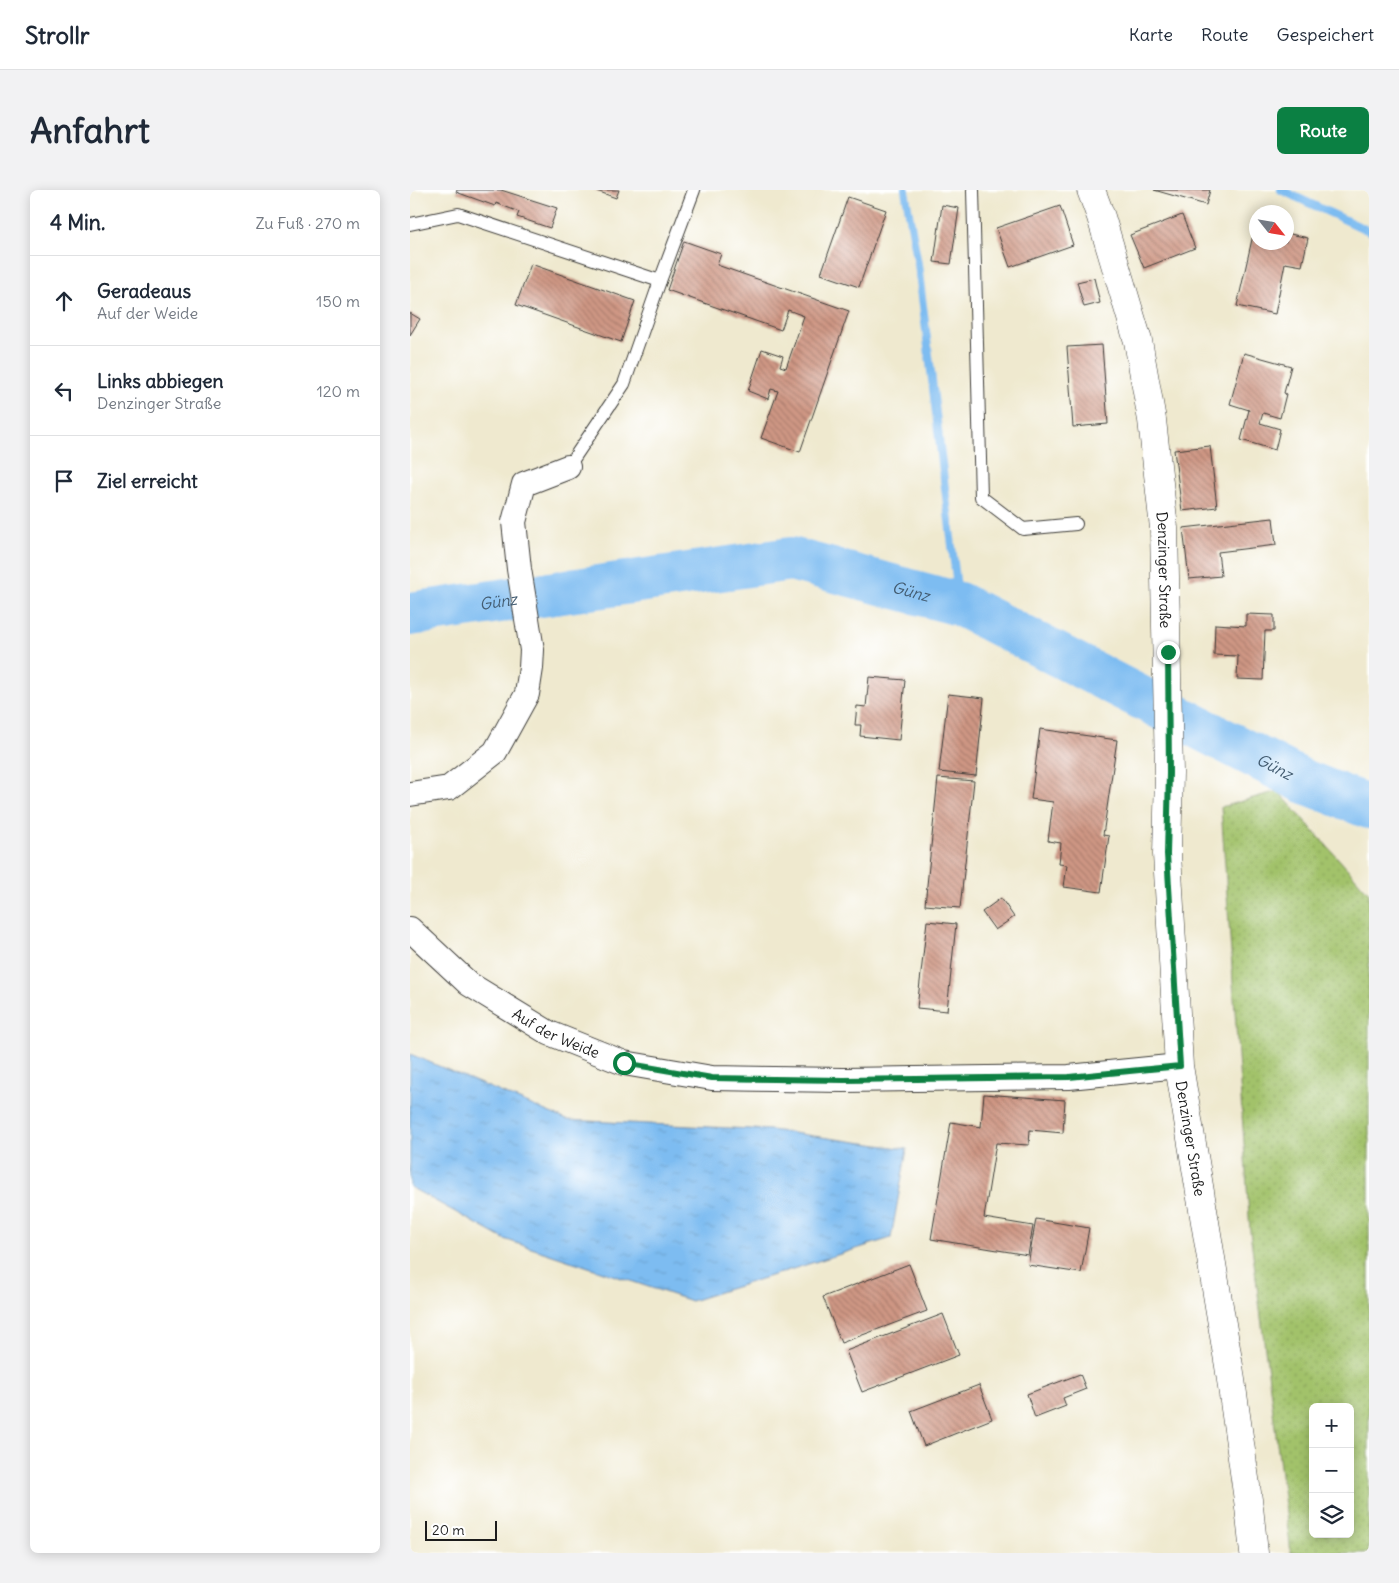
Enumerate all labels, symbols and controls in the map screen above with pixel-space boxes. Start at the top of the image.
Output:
text: Strollr [25,20,90,50]
text: Karte [1129,23,1173,46]
text: Route [1201,23,1248,46]
text: Gespeichert [1276,23,1374,46]
button: Route [1277,107,1369,154]
text: Anfahrt [30,108,150,152]
north arrow [1249,205,1294,250]
text: 4 Min. [50,209,105,236]
text: Zu Fuß · 270 m [255,213,360,233]
text: Geradeaus [97,279,191,303]
icon: ahead [50,287,78,315]
text: 150 m [316,291,360,311]
text: Auf der Weide [97,303,198,323]
text: Links abbiegen [97,369,224,393]
icon: left [50,377,78,405]
text: 120 m [317,381,360,401]
text: Denzinger Straße [97,393,221,413]
icon: arrive [50,467,78,495]
text: Ziel erreicht [97,469,198,493]
street label: Denzinger Straße [1153,511,1176,628]
water label: Günz [890,577,933,606]
water label: Günz [478,588,520,614]
route end [1157,641,1180,664]
water label: Günz [1253,749,1297,785]
street label: Auf der Weide [509,1004,603,1062]
route start [613,1052,636,1075]
street label: Denzinger Straße [1172,1079,1210,1198]
map controls [1309,1403,1354,1538]
button: + [1309,1403,1354,1448]
button: − [1309,1448,1354,1493]
button: layers [1309,1493,1354,1538]
scale bar [425,1518,498,1541]
text: 20 m [432,1521,465,1539]

